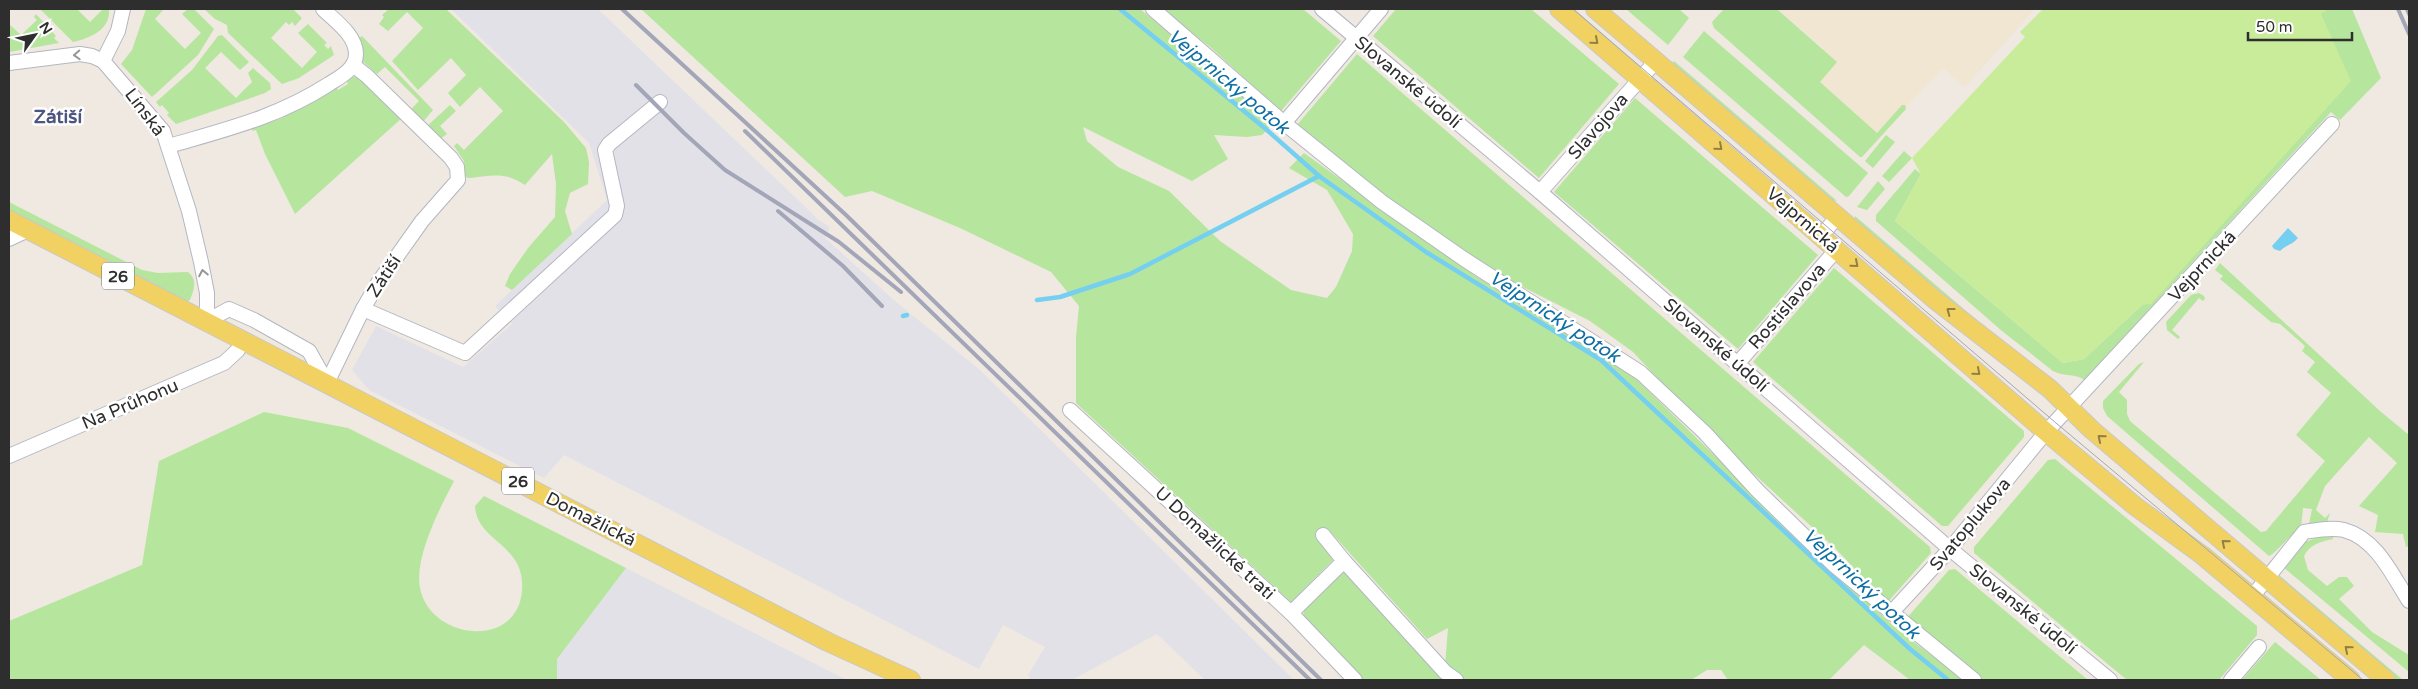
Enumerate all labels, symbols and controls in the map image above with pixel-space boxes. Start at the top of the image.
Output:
north arrow [10,10,60,60]
scale bar [2248,10,2352,42]
text: 50 m [2256,18,2293,36]
text: N [35,19,56,38]
water label: Vejprnický potok [1163,25,1295,140]
street label: Slovanské údolí [1350,31,1466,133]
one-way arrow [1590,35,1599,44]
one-way arrow [72,50,80,61]
street label: Línská [120,84,170,140]
street label: Slavojova [1563,88,1633,164]
district label: Zátiší [34,106,82,128]
one-way arrow [1713,141,1722,150]
street label: Vejprnická [1762,182,1844,258]
street label: Vejprnická [2163,226,2241,306]
street label: Zátiší [362,250,406,301]
one-way arrow [1849,258,1858,267]
street label: Rostislavova [1744,259,1830,353]
road number: 26 [102,262,134,290]
water label: Vejprnický potok [1485,266,1625,368]
one-way arrow [198,268,209,277]
street label: Slovanské údolí [1659,293,1773,397]
one-way arrow [1947,309,1956,317]
one-way arrow [1971,366,1980,375]
street label: Na Průhonu [78,374,182,434]
one-way arrow [2098,435,2107,444]
road number: 26 [502,468,534,494]
street label: Svatoplukova [1925,473,2015,575]
street label: U Domažlické trati [1150,482,1280,604]
street label: Domažlická [542,487,640,551]
water label: Vejprnický potok [1798,524,1925,645]
one-way arrow [2221,540,2230,549]
street label: Slovanské údolí [1965,559,2082,659]
one-way arrow [2345,645,2354,654]

